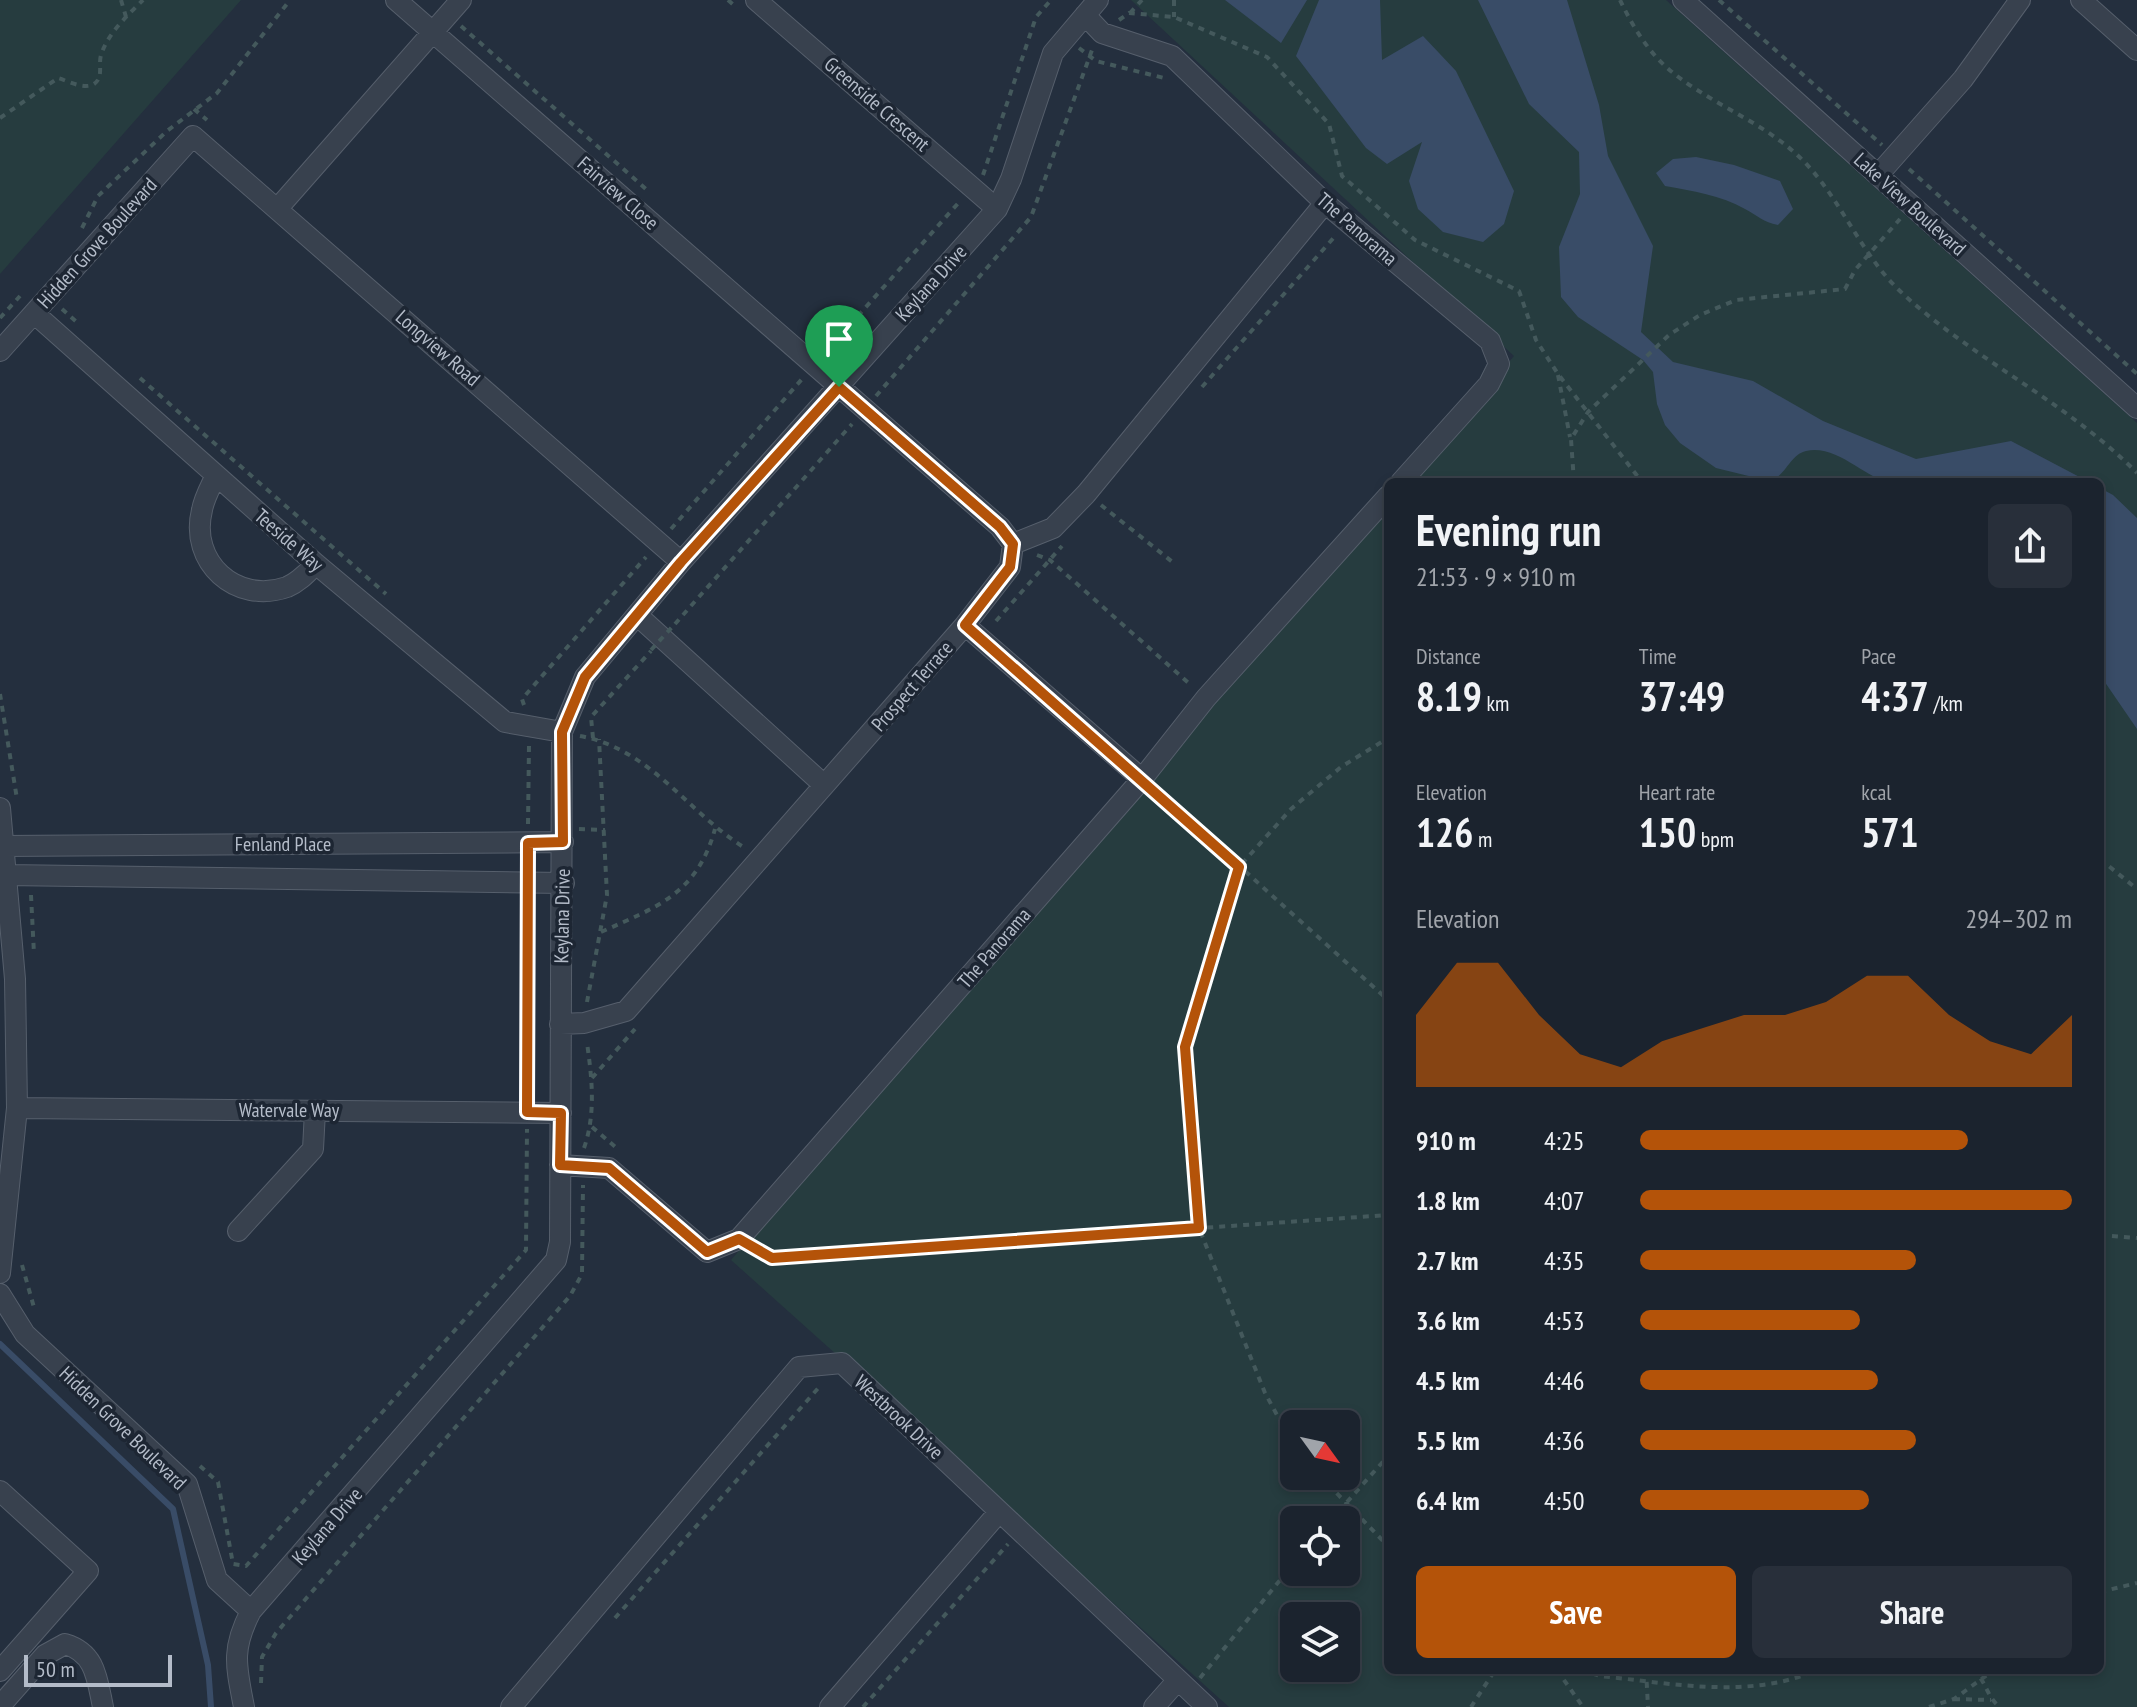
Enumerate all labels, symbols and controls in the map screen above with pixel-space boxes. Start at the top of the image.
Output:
street label: Greenside Crescent [819,51,936,157]
street label: Lake View Boulevard [1848,147,1972,261]
street label: Fairview Close [572,151,664,235]
street label: Hidden Grove Boulevard [31,172,163,314]
street label: The Panorama [1311,187,1403,271]
street label: Keylana Drive [890,239,972,327]
street label: Longview Road [390,304,486,392]
pin [805,305,873,387]
icon: arrive [817,317,861,361]
text: Evening run [1416,501,1601,558]
street label: Teeside Way [249,503,329,578]
button: share [1988,504,2072,588]
text: 21:53 · 9 × 910 m [1416,560,1576,593]
street label: Prospect Terrace [866,635,958,737]
text: Distance [1416,642,1481,670]
text: Time [1639,642,1677,670]
text: Pace [1861,642,1896,670]
text: 8.19 [1416,670,1482,722]
text: 37:49 [1639,670,1725,722]
text: 4:37 [1861,670,1929,722]
text: km [1482,689,1509,717]
text: /km [1929,689,1963,717]
text: Elevation [1416,778,1487,806]
text: Heart rate [1639,778,1715,806]
text: kcal [1861,778,1891,806]
text: 126 [1416,806,1473,858]
text: 150 [1639,806,1696,858]
text: 571 [1861,806,1919,858]
text: m [1473,825,1492,853]
text: bpm [1696,825,1734,853]
street label: Fenland Place [235,831,331,857]
street label: Keylana Drive [548,869,576,963]
street label: The Panorama [952,902,1036,994]
text: Elevation [1416,902,1499,935]
text: 294–302 m [1966,902,2072,935]
street label: Watervale Way [239,1097,340,1123]
text: 910 m [1416,1124,1476,1157]
text: 4:25 [1544,1124,1584,1157]
text: 1.8 km [1416,1184,1480,1217]
text: 4:07 [1544,1184,1584,1217]
text: 2.7 km [1416,1244,1479,1277]
text: 4:35 [1544,1244,1584,1277]
text: 3.6 km [1416,1304,1480,1337]
text: 4:53 [1544,1304,1584,1337]
street label: Hidden Grove Boulevard [54,1361,192,1495]
text: 4.5 km [1416,1364,1480,1397]
text: 4:46 [1544,1364,1584,1397]
street label: Westbrook Drive [849,1369,949,1465]
north arrow [1280,1410,1360,1490]
map controls [1280,1410,1360,1682]
text: 5.5 km [1416,1424,1480,1457]
text: 4:36 [1544,1424,1584,1457]
street label: Keylana Drive [286,1482,368,1570]
text: 6.4 km [1416,1484,1480,1517]
text: 4:50 [1544,1484,1584,1517]
button: locate [1280,1506,1360,1586]
button: Save [1416,1566,1736,1658]
button: Share [1752,1566,2072,1658]
button: layers [1280,1602,1360,1682]
scale bar [24,1651,172,1687]
text: 50 m [36,1655,75,1683]

